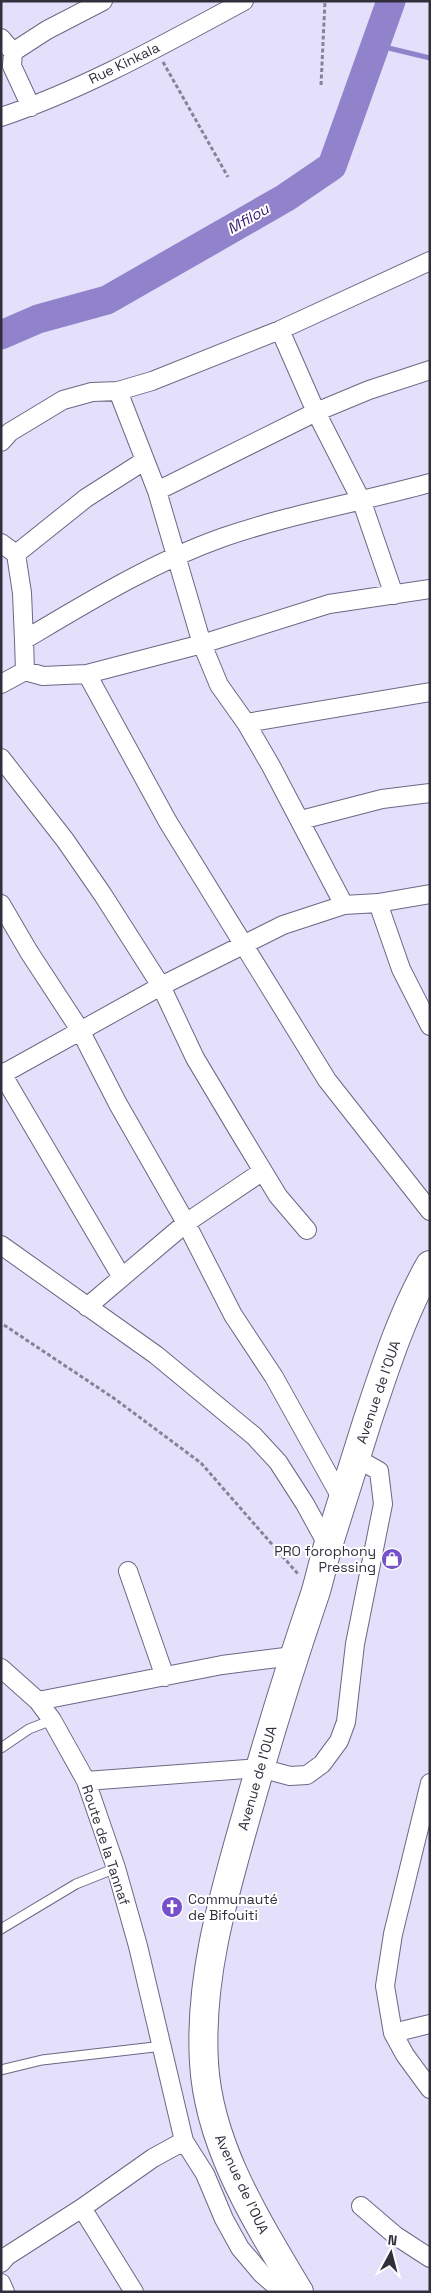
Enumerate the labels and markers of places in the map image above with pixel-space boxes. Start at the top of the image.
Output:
place label: PRO forophony Pressing [274,1542,376,1576]
shop icon: PRO forophony Pressing [380,1547,404,1571]
place label: Communauté de Bifouiti [188,1890,278,1924]
church icon: Communauté de Bifouiti [160,1895,184,1919]

